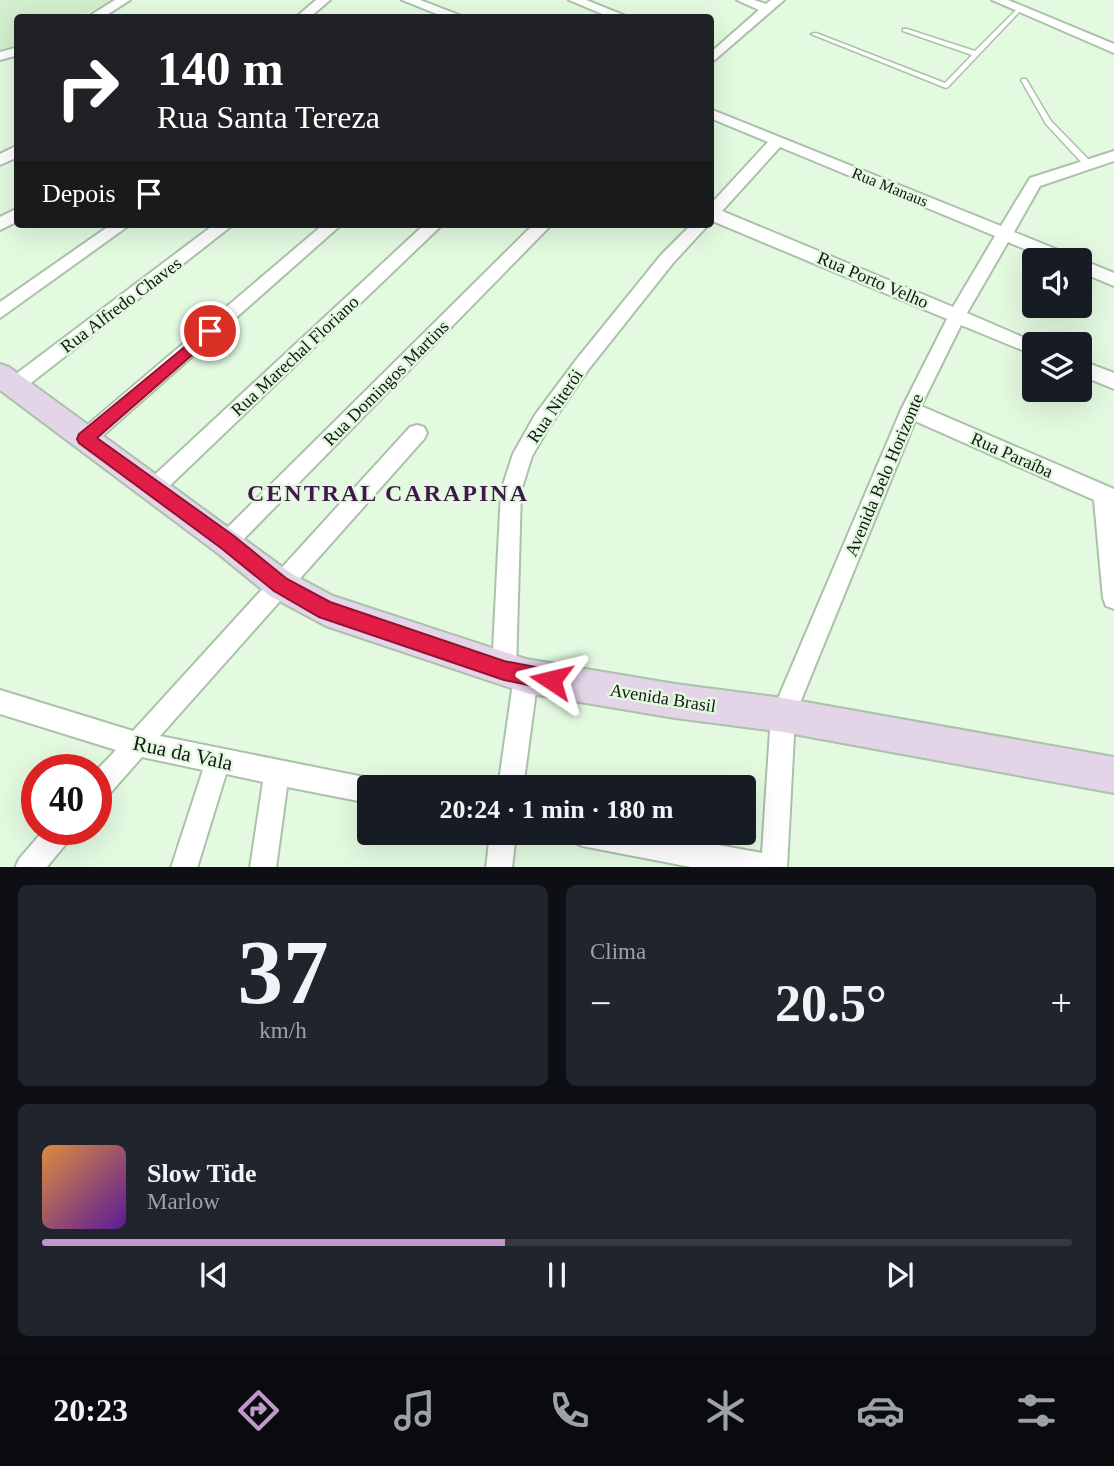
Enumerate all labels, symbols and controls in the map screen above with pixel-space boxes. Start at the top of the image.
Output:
text: 140 m [157,41,284,96]
icon: right [42,42,133,133]
text: Rua Santa Tereza [157,99,380,135]
street label: Rua Manaus [850,164,930,210]
icon: arrive [130,175,168,213]
text: Depois [42,179,116,208]
street label: Rua Porto Velho [814,248,932,312]
map controls [1022,248,1092,402]
button: sound [1022,248,1092,318]
street label: Rua Alfredo Chaves [57,253,185,357]
street label: Rua Marechal Floriano [227,292,363,420]
pin [180,301,240,361]
icon: arrive [191,312,229,350]
street label: Rua Domingos Martins [319,316,453,450]
button: layers [1022,332,1092,402]
street label: Rua Niterói [523,365,587,447]
street label: Avenida Belo Horizonte [841,391,927,559]
street label: Rua Paraíba [968,428,1056,482]
district label: CENTRAL CARAPINA [247,480,529,506]
position arrow [514,643,588,717]
street label: Avenida Brasil [609,680,717,716]
street label: Rua da Vala [131,731,236,775]
speed limit sign: 40 [21,754,112,845]
text: 20:24 · 1 min · 180 m [440,795,674,824]
text: 37 [238,922,329,1023]
text: Clima [590,939,646,964]
text: 20.5° [775,975,887,1032]
text: − [590,982,611,1024]
text: + [1051,982,1072,1024]
text: km/h [259,1018,307,1043]
text: Slow Tide [147,1159,257,1188]
text: Marlow [147,1189,220,1214]
icon: previous [195,1256,233,1294]
icon: pause [538,1256,576,1294]
icon: next [881,1256,919,1294]
icon: directions [234,1386,283,1435]
icon: music [390,1386,439,1435]
icon: phone [545,1386,594,1435]
icon: climate [701,1386,750,1435]
icon: car [856,1386,905,1435]
icon: filters [1012,1386,1061,1435]
text: 20:23 [53,1392,128,1428]

